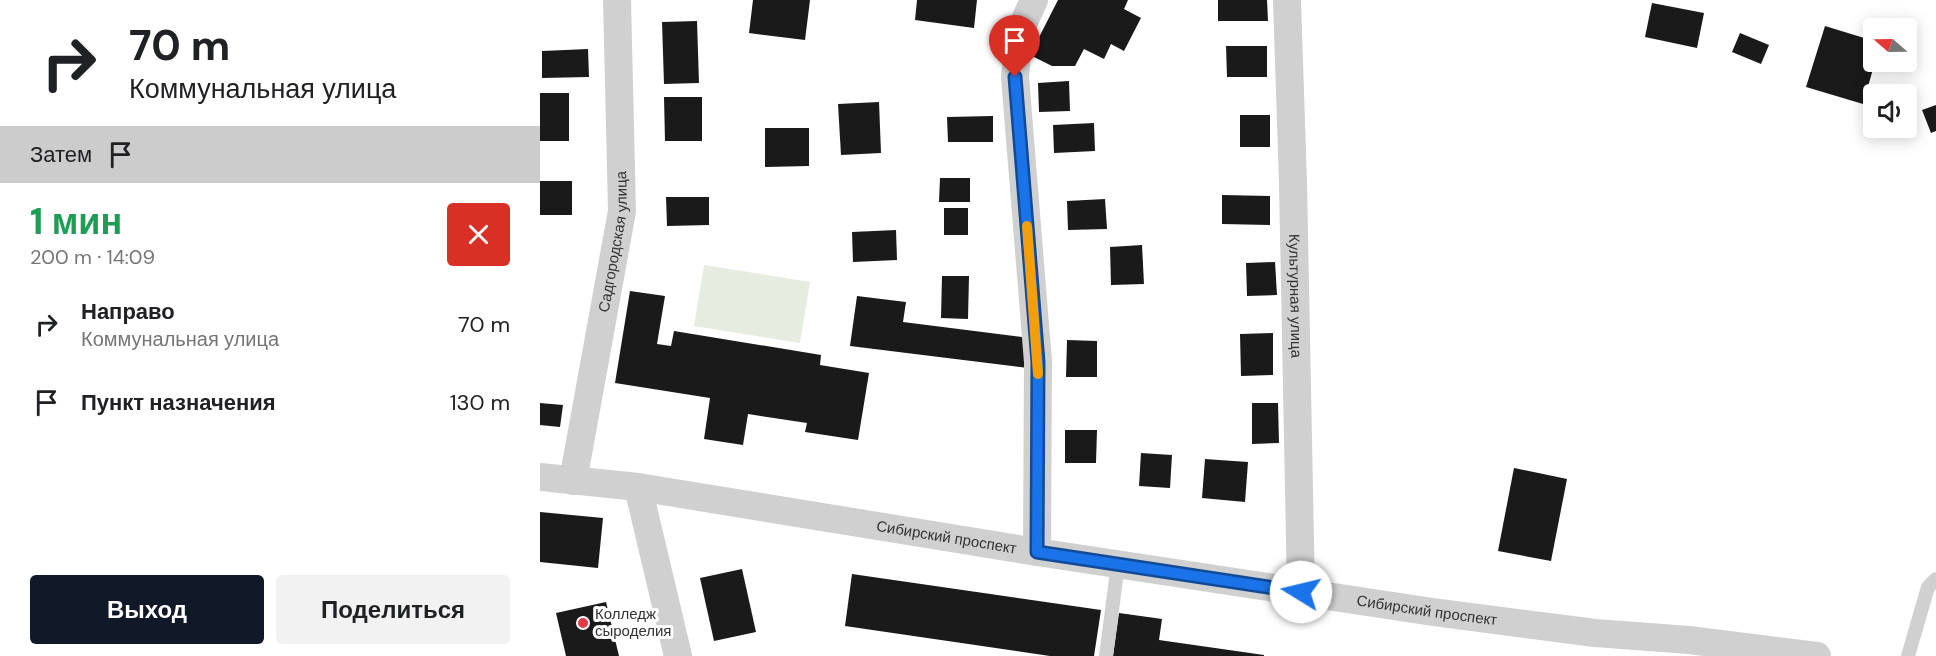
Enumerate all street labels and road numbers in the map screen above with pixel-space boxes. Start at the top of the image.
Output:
street label: Садгородская улица [594,170,632,314]
street label: Культурная улица [1284,234,1306,359]
street label: Сибирский проспект [875,516,1018,559]
street label: Сибирский проспект [1355,591,1498,630]

